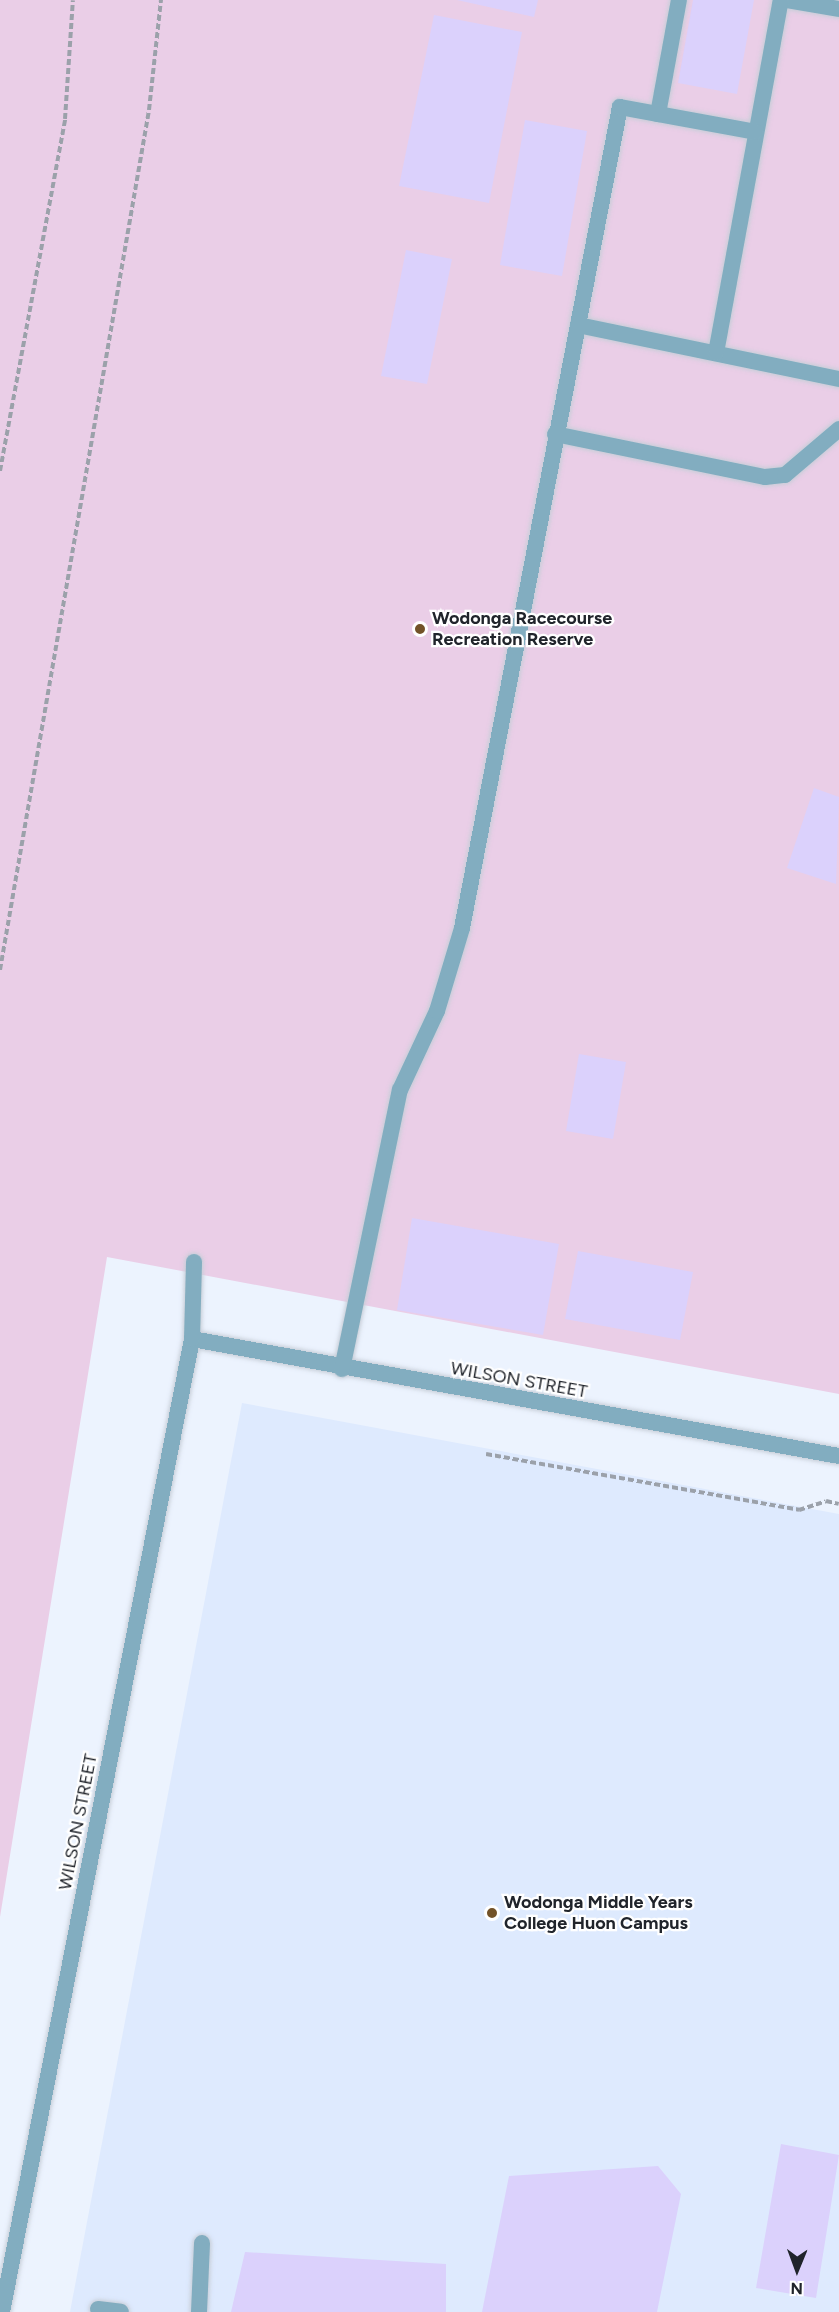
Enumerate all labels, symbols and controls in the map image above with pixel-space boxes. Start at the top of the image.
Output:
place label: Wodonga Racecourse Recreation Reserve [432,608,612,650]
marker: Wodonga Racecourse Recreation Reserve [413,622,427,636]
street label: WILSON STREET [449,1357,589,1403]
street label: WILSON STREET [54,1752,102,1892]
place label: Wodonga Middle Years College Huon Campus [504,1892,693,1934]
marker: Wodonga Middle Years College Huon Campus [485,1906,499,1920]
north arrow [767,2240,827,2300]
text: N [790,2279,803,2298]

